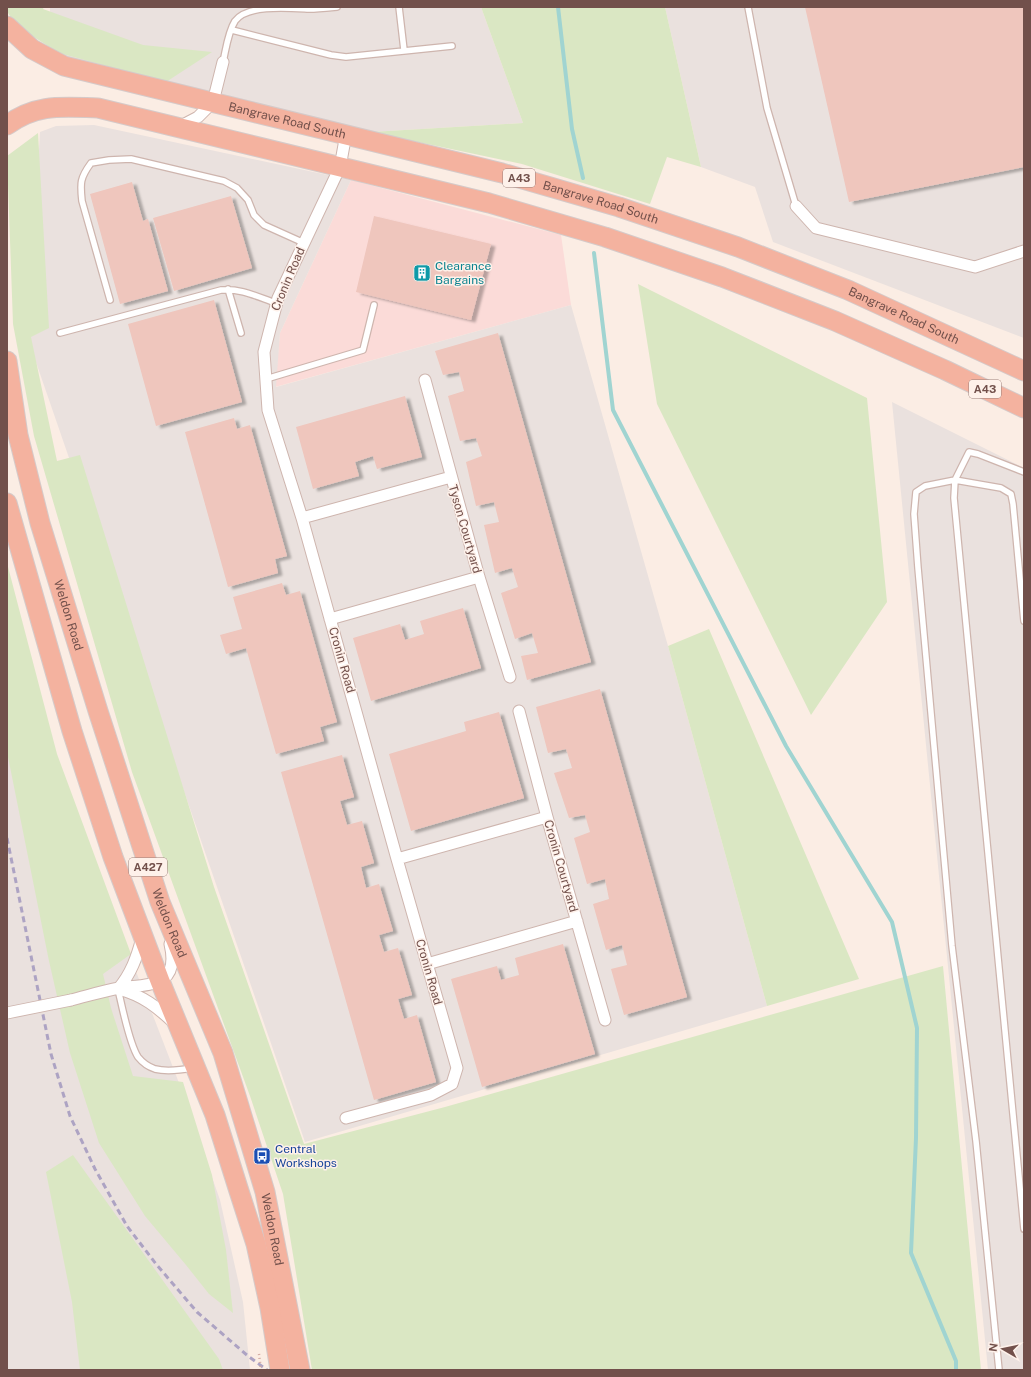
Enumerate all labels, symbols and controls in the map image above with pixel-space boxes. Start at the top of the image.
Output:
street label: Bangrave Road South [227,99,347,142]
road number: A43 [503,169,535,187]
street label: Bangrave Road South [541,178,660,227]
street label: Cronin Road [268,245,308,313]
place label: Clearance Bargains [435,259,491,287]
building icon: Clearance Bargains [412,263,432,283]
street label: Bangrave Road South [846,284,961,347]
road number: A43 [969,380,1001,398]
street label: Tyson Courtyard [446,483,484,575]
street label: Weldon Road [51,578,86,652]
street label: Cronin Road [326,625,358,695]
street label: Cronin Courtyard [541,818,581,914]
road number: A427 [129,858,167,876]
street label: Weldon Road [149,887,189,960]
street label: Cronin Road [413,937,445,1007]
place label: Central Workshops [275,1142,337,1170]
bus stop icon: Central Workshops [252,1146,272,1166]
street label: Weldon Road [258,1192,286,1267]
north arrow [983,1329,1023,1369]
text: N [987,1342,1000,1353]

